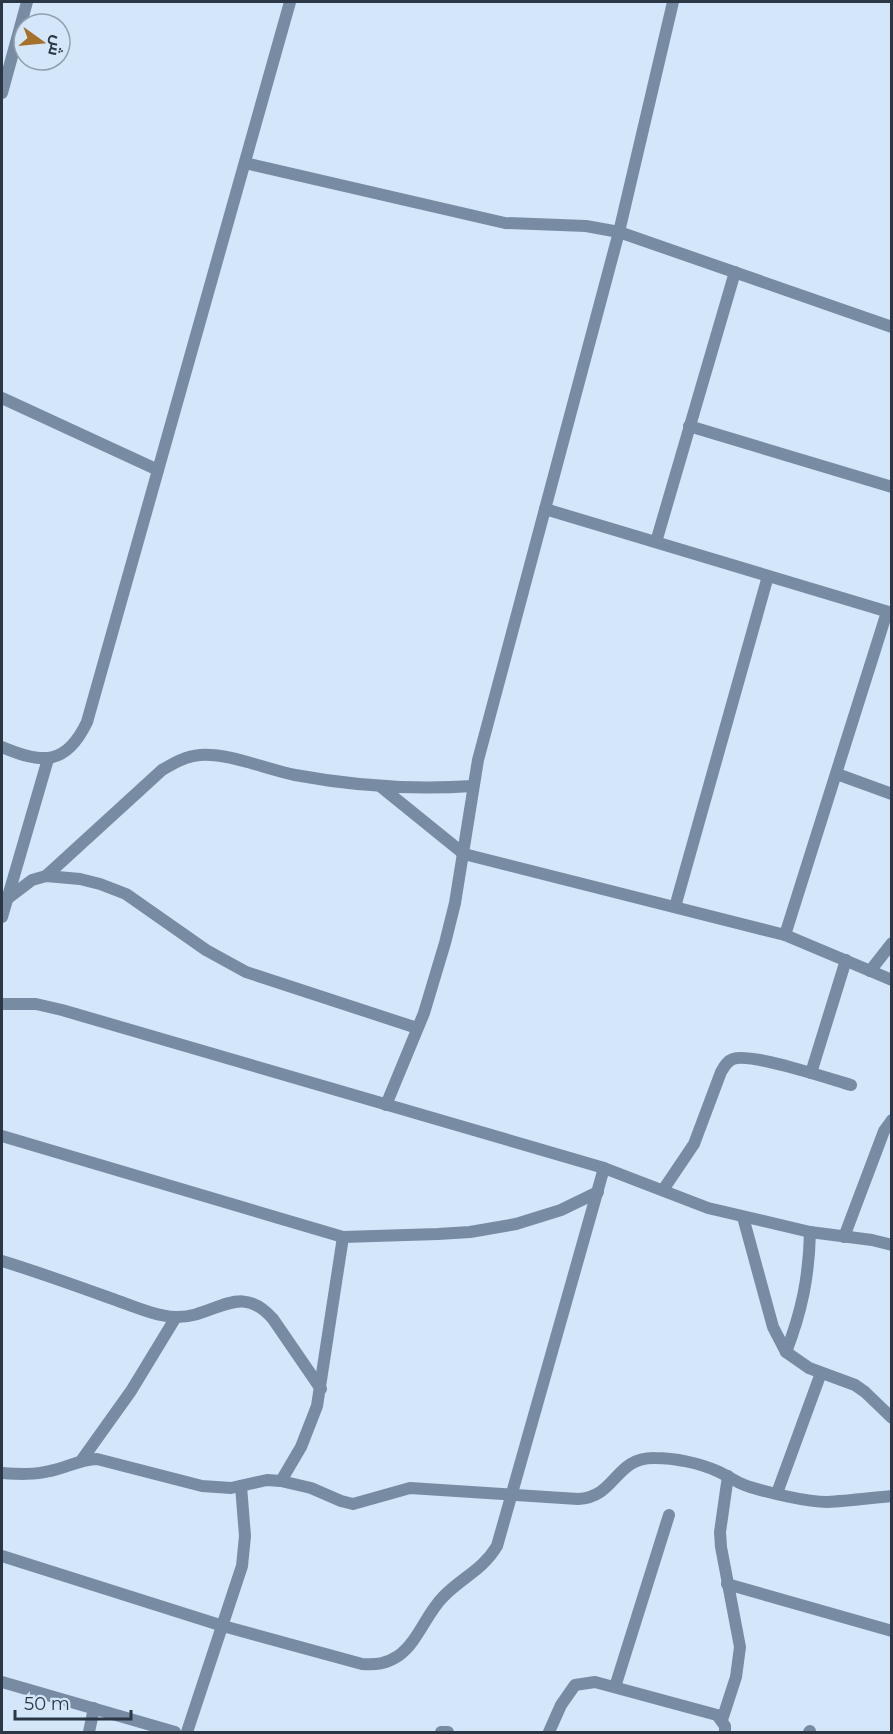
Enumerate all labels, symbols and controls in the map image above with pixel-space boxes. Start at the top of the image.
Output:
north arrow [12,12,72,72]
text: ش [44,33,68,58]
scale bar [15,1683,130,1721]
text: 50 m [24,1693,70,1715]

